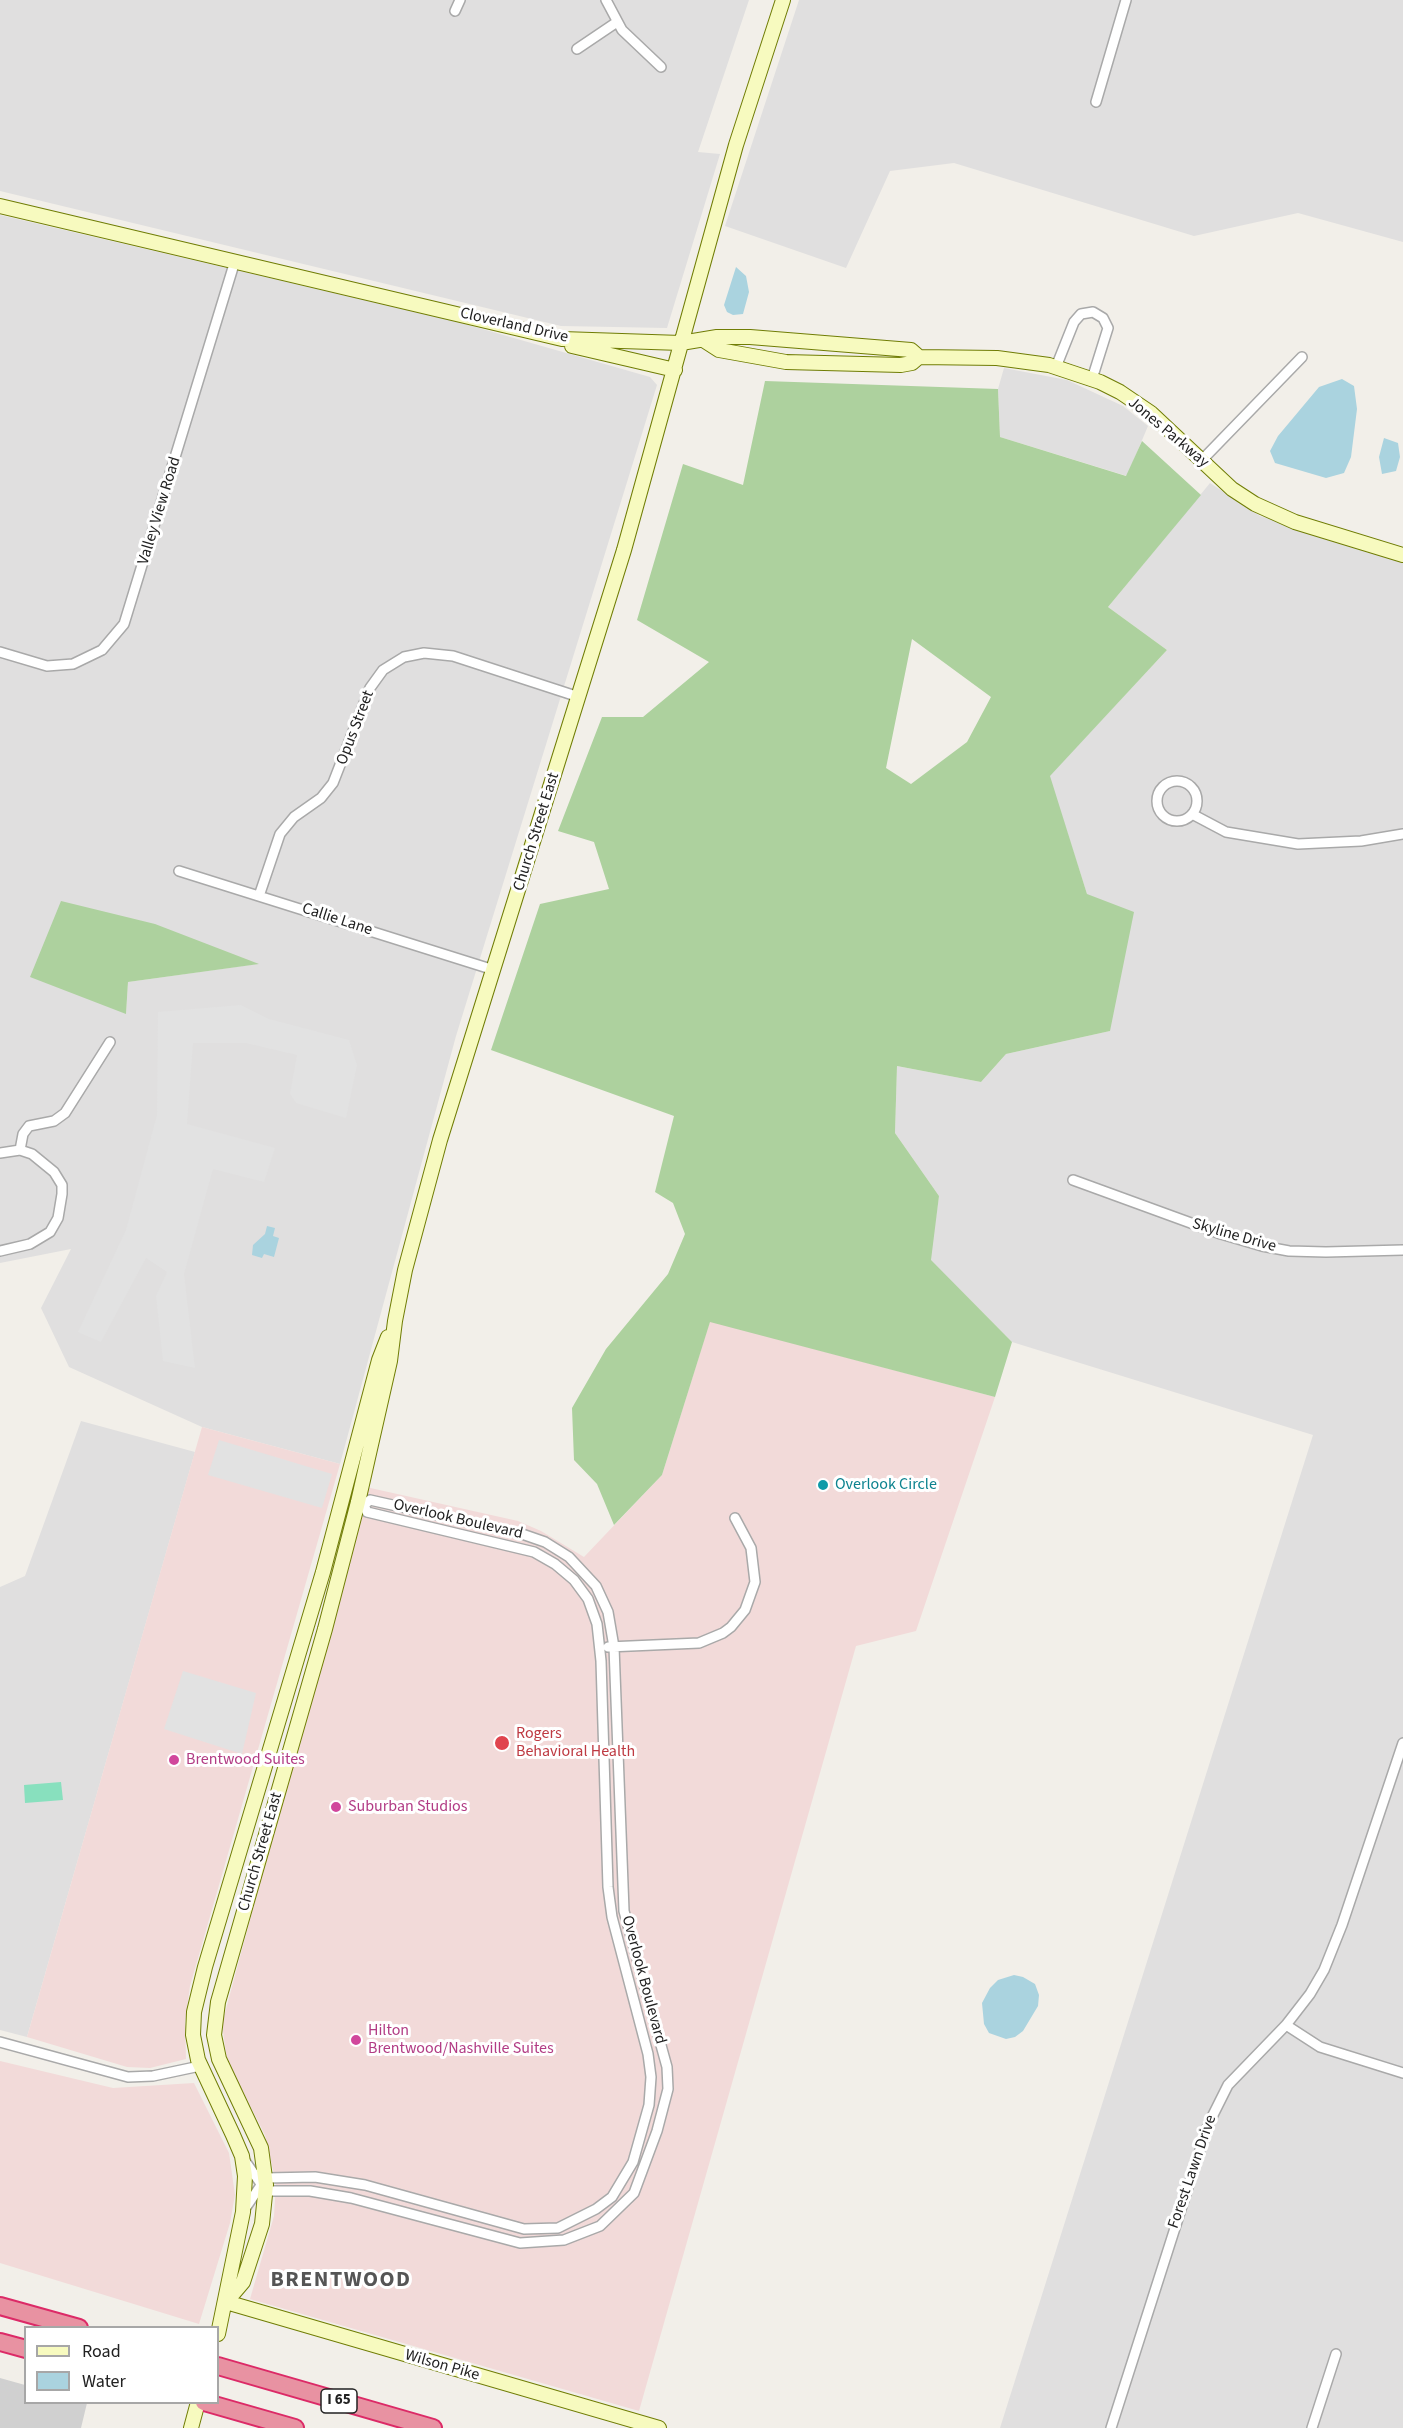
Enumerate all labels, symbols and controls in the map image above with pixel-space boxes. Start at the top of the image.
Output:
street label: Cloverland Drive [458,304,570,348]
street label: Jones Parkway [1124,394,1212,472]
street label: Valley View Road [134,455,186,567]
street label: Opus Street [333,688,379,768]
street label: Church Street East [510,771,564,893]
street label: Callie Lane [299,900,375,940]
street label: Skyline Drive [1190,1215,1278,1257]
place label: Overlook Circle [835,1475,937,1495]
marker: Overlook Circle [816,1478,830,1492]
street label: Overlook Boulevard [391,1496,525,1544]
place label: Rogers Behavioral Health [516,1724,635,1762]
marker: Rogers Behavioral Health [493,1734,511,1752]
place label: Brentwood Suites [186,1750,305,1770]
marker: Brentwood Suites [167,1753,181,1767]
street label: Church Street East [235,1790,287,1914]
place label: Suburban Studios [348,1797,467,1817]
marker: Suburban Studios [329,1800,343,1814]
street label: Overlook Boulevard [617,1914,669,2046]
place label: Hilton Brentwood/Nashville Suites [368,2021,554,2059]
marker: Hilton Brentwood/Nashville Suites [349,2033,363,2047]
street label: Forest Lawn Drive [1165,2113,1221,2231]
district label: BRENTWOOD [270,2268,412,2294]
legend [24,2326,219,2404]
text: Road [82,2339,121,2364]
street label: Wilson Pike [403,2346,481,2386]
text: Water [82,2369,126,2394]
road number: I 65 [321,2389,357,2413]

